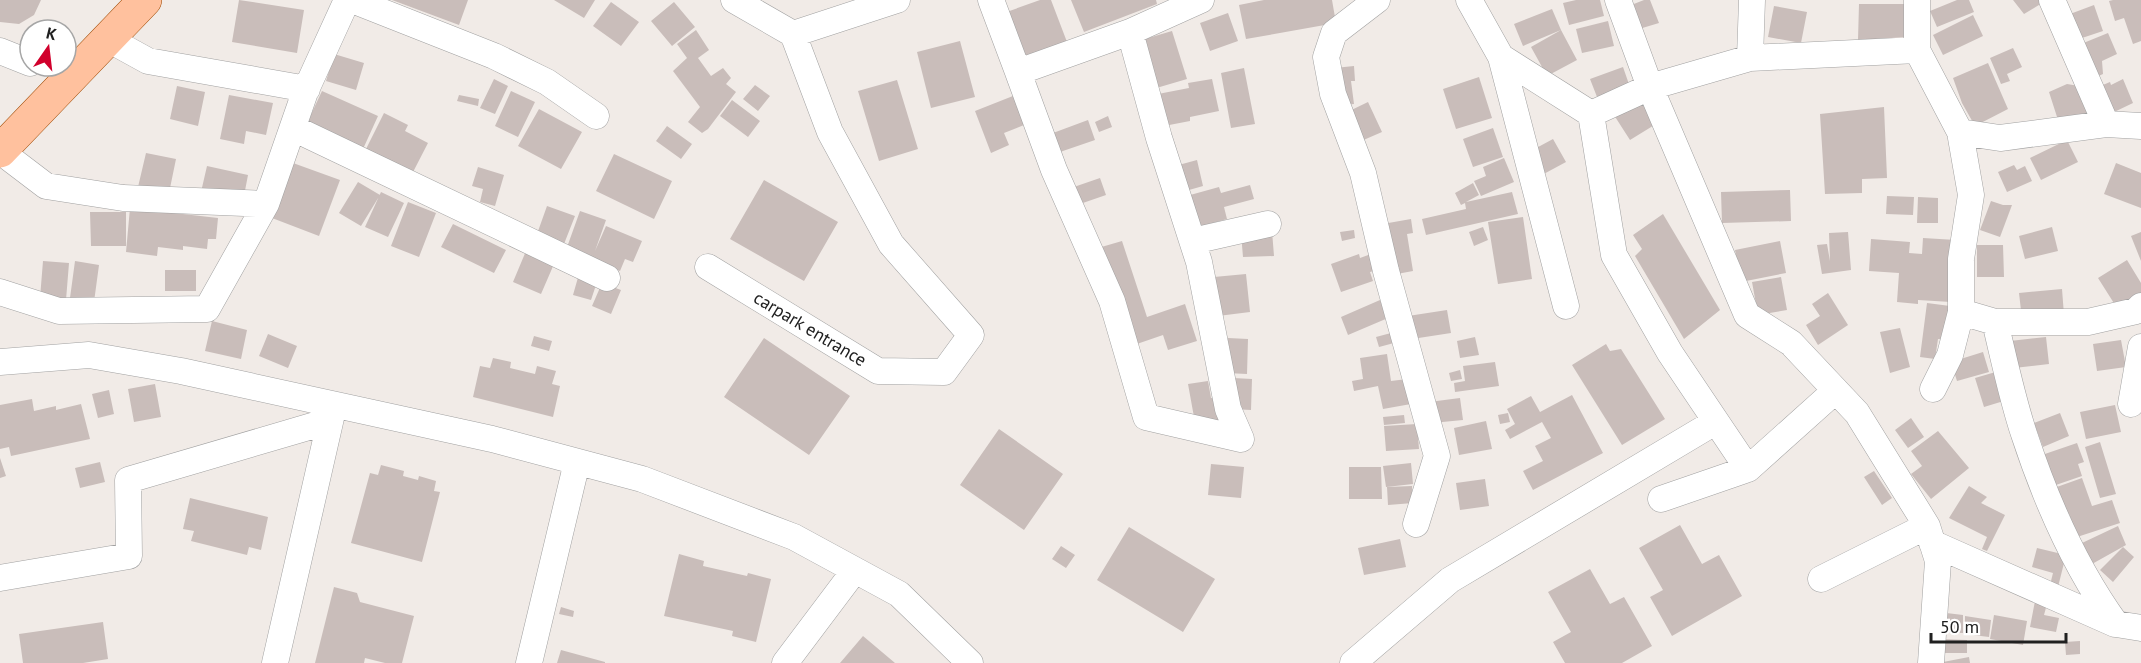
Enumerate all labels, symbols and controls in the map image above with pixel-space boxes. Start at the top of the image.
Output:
north arrow [18,18,78,78]
text: K [44,23,59,44]
street label: carpark entrance [750,286,871,371]
scale bar [1931,606,2066,644]
text: 50 m [1940,615,1979,638]

